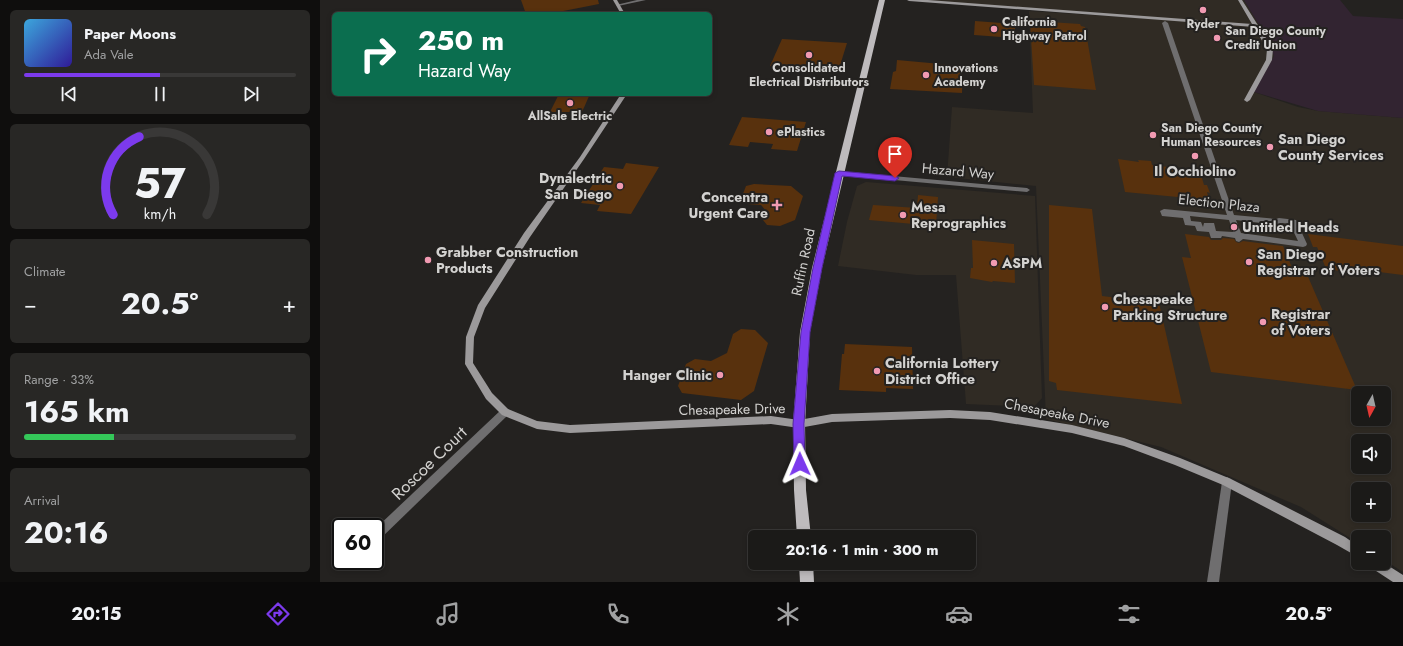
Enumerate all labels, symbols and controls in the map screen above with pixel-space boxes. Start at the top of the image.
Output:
marker: Ryder [1198,5,1208,15]
place label: California Highway Patrol [1002,13,1087,45]
place label: Ryder [1186,15,1220,33]
text: 250 m [418,20,504,61]
place label: San Diego County Credit Union [1225,22,1327,54]
text: Paper Moons [84,23,176,45]
marker: California Highway Patrol [989,24,999,34]
icon: right [352,28,404,80]
marker: San Diego County Credit Union [1212,33,1222,43]
text: Ada Vale [84,45,133,64]
marker: Consolidated Electrical Distributors [804,50,814,60]
text: Hazard Way [418,58,511,84]
place label: Consolidated Electrical Distributors [749,59,869,91]
place label: Innovations Academy [933,59,998,91]
marker: Innovations Academy [921,70,931,80]
icon: previous [58,83,80,105]
icon: pause [149,83,171,105]
icon: next [240,83,262,105]
marker: AllSale Electric [565,98,575,108]
place label: AllSale Electric [527,107,612,125]
place label: San Diego County Human Resources [1161,119,1263,151]
place label: ePlastics [777,123,826,141]
marker: ePlastics [764,127,774,137]
place label: San Diego County Services [1278,129,1384,165]
marker: San Diego County Human Resources [1148,130,1158,140]
pin [878,137,912,178]
marker: San Diego County Services [1265,142,1275,152]
icon: arrive [884,143,906,165]
marker: Il Occhiolino [1190,151,1200,161]
text: 57 [134,152,186,213]
street label: Hazard Way [921,158,996,184]
place label: Il Occhiolino [1154,161,1236,181]
place label: Dynalectric San Diego [539,168,612,204]
marker: Dynalectric San Diego [615,181,625,191]
place label: Concentra Urgent Care [688,187,768,223]
street label: Election Plaza [1177,189,1261,217]
place label: Mesa Reprographics [911,197,1007,233]
marker: Concentra Urgent Care [771,199,783,211]
text: km/h [144,203,176,223]
marker: Mesa Reprographics [898,210,908,220]
place label: Untitled Heads [1242,217,1339,237]
marker: Untitled Heads [1229,222,1239,232]
street label: Ruffin Road [786,226,820,298]
place label: Grabber Construction Products [436,242,578,278]
place label: San Diego Registrar of Voters [1257,244,1381,280]
place label: ASPM [1001,253,1042,273]
marker: Grabber Construction Products [423,255,433,265]
marker: San Diego Registrar of Voters [1244,257,1254,267]
marker: ASPM [989,258,999,268]
text: Climate [24,262,65,281]
text: 20.5° [121,282,198,325]
text: − [24,288,37,320]
text: + [282,288,296,320]
place label: Chesapeake Parking Structure [1113,289,1227,325]
marker: Chesapeake Parking Structure [1100,302,1110,312]
place label: Registrar of Voters [1271,304,1331,340]
marker: Registrar of Voters [1258,317,1268,327]
place label: California Lottery District Office [885,353,999,389]
place label: Hanger Clinic [623,365,712,385]
marker: California Lottery District Office [872,366,882,376]
text: Range · 33% [24,370,94,389]
marker: Hanger Clinic [715,370,725,380]
north arrow [1351,386,1391,426]
map controls [1351,386,1391,570]
text: 165 km [24,390,130,433]
street label: Chesapeake Drive [1003,393,1111,433]
street label: Chesapeake Drive [678,398,786,420]
street label: Roscoe Court [386,421,472,505]
button: sound [1351,434,1391,474]
position arrow [779,443,821,485]
button: + [1351,482,1391,522]
text: Arrival [24,491,60,510]
text: 20:16 [24,511,109,554]
speed limit sign: 60 [332,518,384,570]
button: − [1351,530,1391,570]
text: 20:16 · 1 min · 300 m [785,539,939,561]
icon: directions [264,600,292,628]
icon: music [434,600,462,628]
icon: phone [604,600,632,628]
icon: climate [774,600,802,628]
icon: car [945,600,973,628]
icon: filters [1115,600,1143,628]
text: 20:15 [71,601,121,627]
text: 20.5° [1285,601,1332,627]

